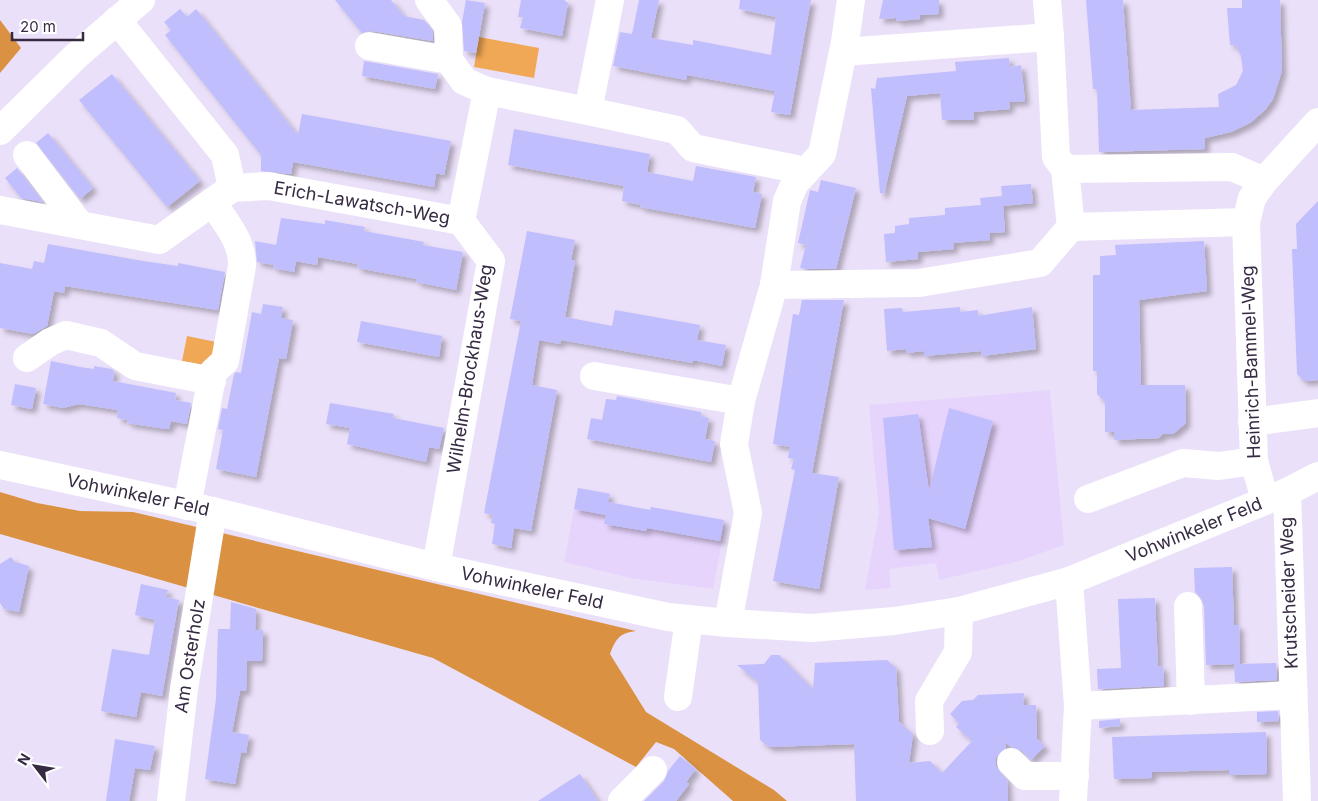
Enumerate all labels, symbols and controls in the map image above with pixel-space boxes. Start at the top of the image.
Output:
scale bar [12,10,84,42]
text: 20 m [20,17,56,36]
street label: Erich-Lawatsch-Weg [272,177,452,228]
street label: Wilhelm-Brockhaus-Weg [443,263,496,475]
street label: Heinrich-Bammel-Weg [1237,265,1264,459]
street label: Vohwinkeler Feld [65,469,211,520]
street label: Vohwinkeler Feld [1123,493,1265,566]
street label: Krutscheider Weg [1275,517,1302,669]
street label: Vohwinkeler Feld [459,562,605,613]
street label: Am Osterholz [170,597,209,715]
north arrow [10,741,60,791]
text: N [13,750,33,768]

